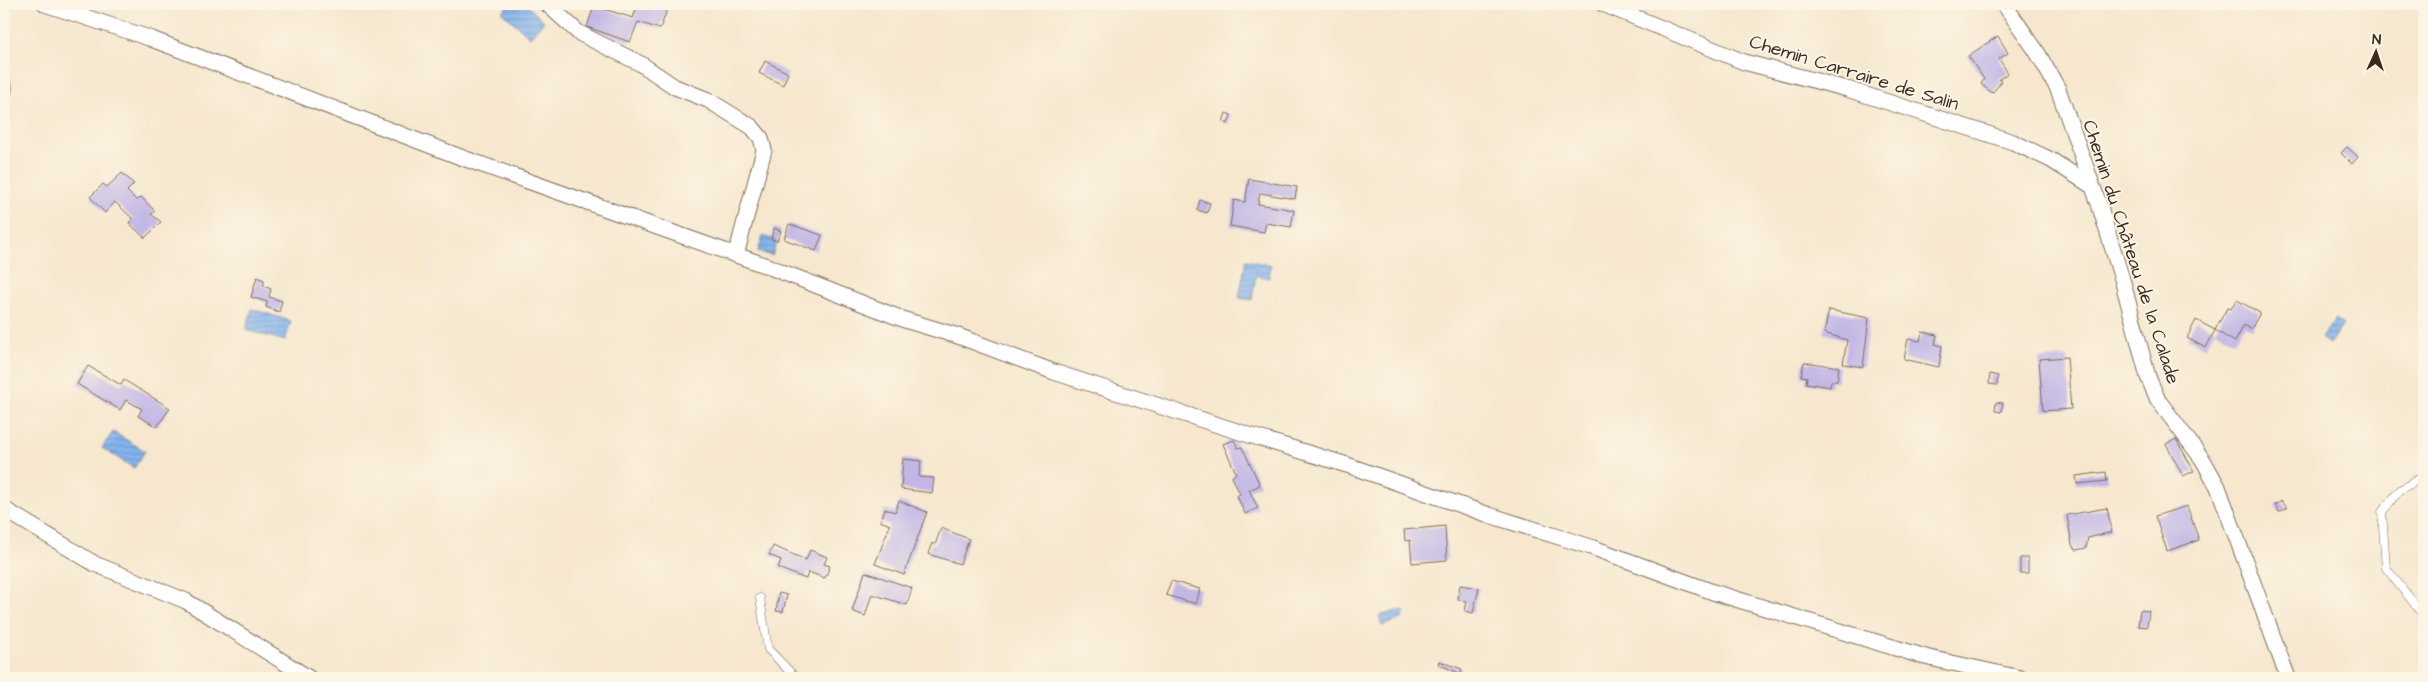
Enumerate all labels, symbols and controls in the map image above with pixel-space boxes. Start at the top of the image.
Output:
street label: Chemin Carraire de Salin [1746,28,1962,118]
north arrow [2350,28,2400,78]
text: N [2372,30,2382,50]
street label: Chemin du Château de la Calade [2076,117,2186,387]

